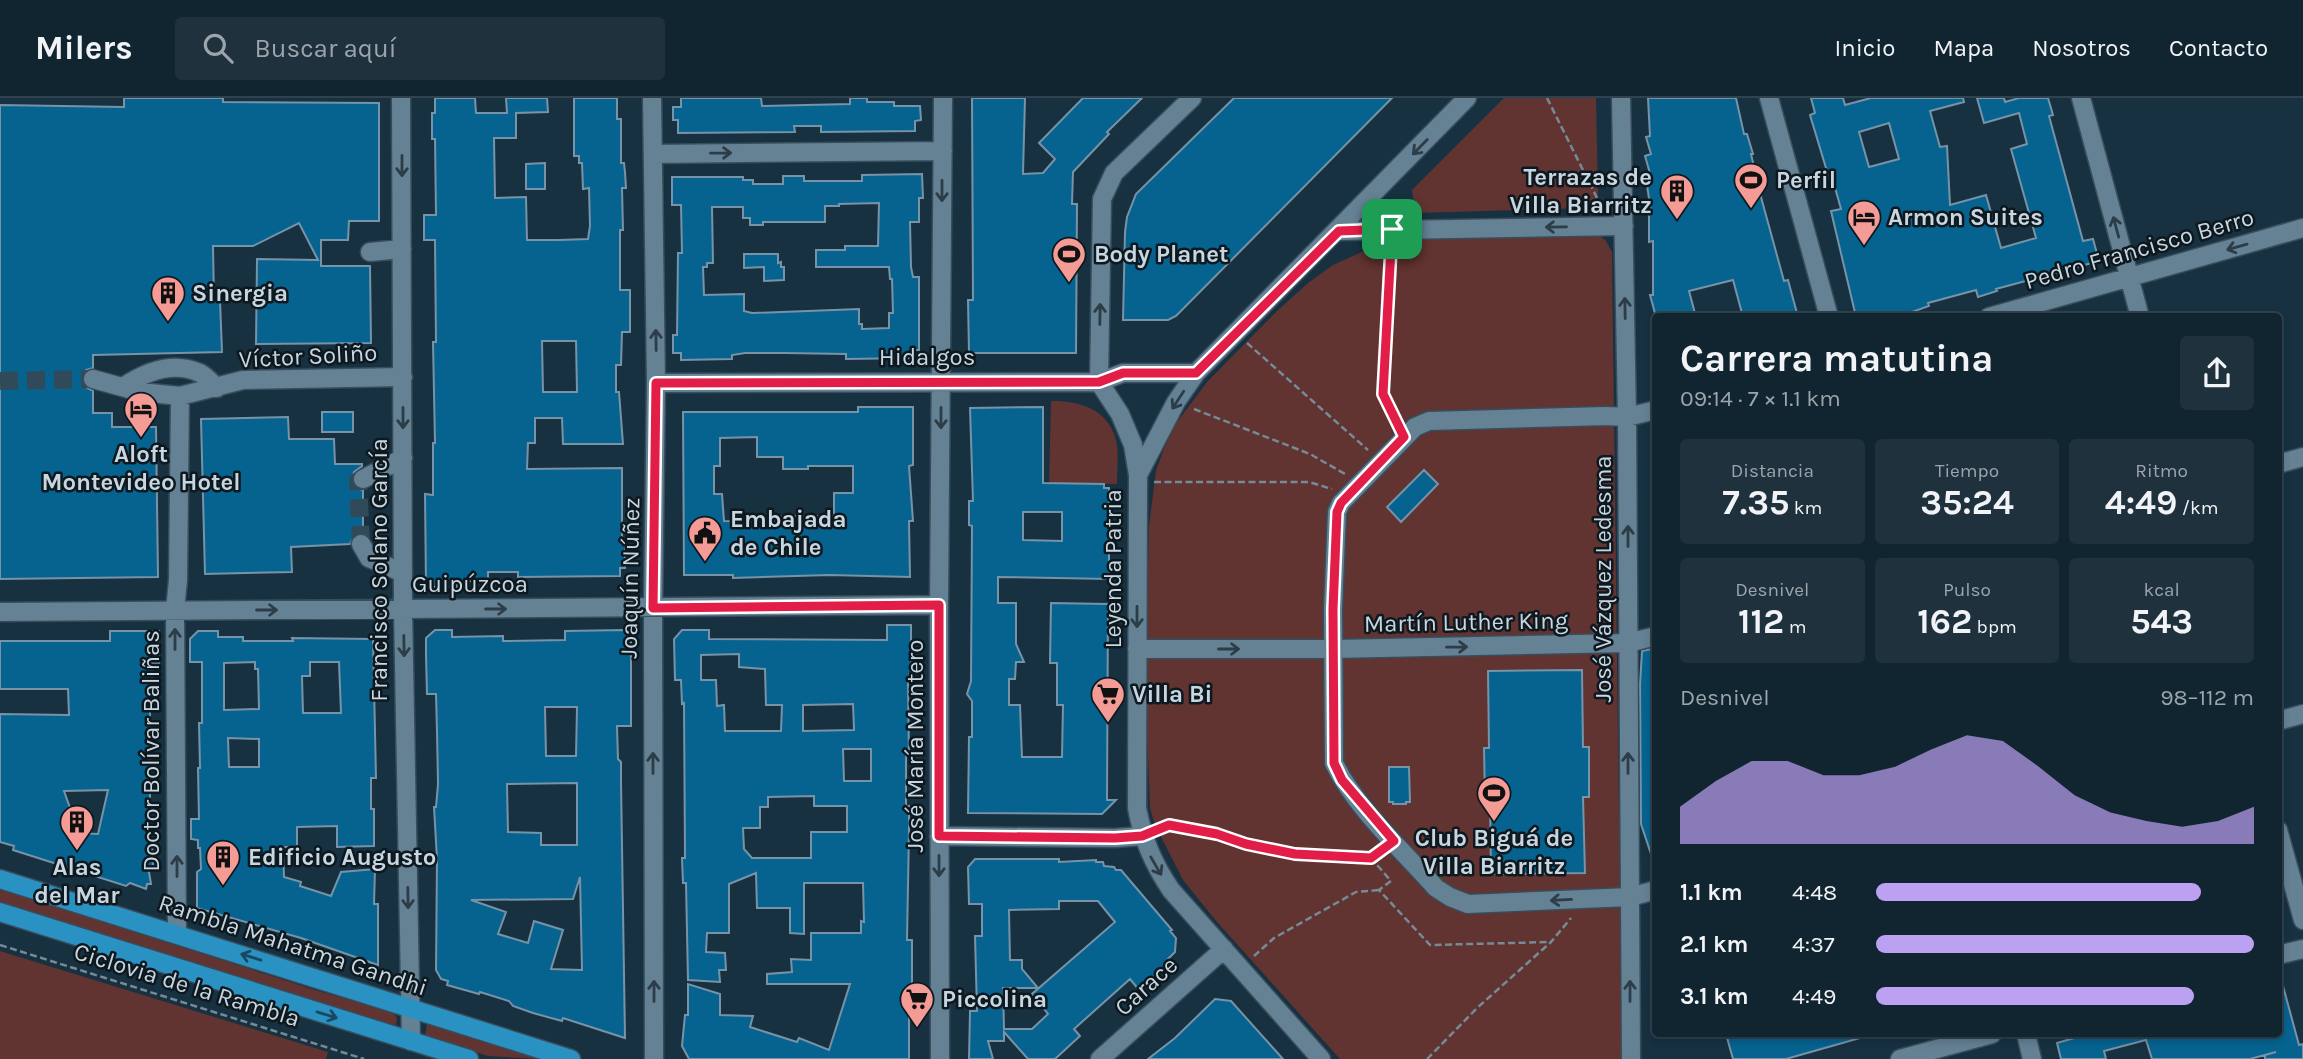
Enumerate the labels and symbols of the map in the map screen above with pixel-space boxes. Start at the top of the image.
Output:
one-way arrow [1411,138,1428,155]
one-way arrow [709,146,732,160]
one-way arrow [395,154,409,177]
sports icon: Perfil [1732,161,1770,210]
place label: Terrazas de Villa Biarritz [1509,163,1652,219]
place label: Perfil [1776,166,1836,194]
building icon: Terrazas de Villa Biarritz [1658,172,1696,221]
one-way arrow [935,179,949,202]
hotel icon: Armon Suites [1845,198,1883,247]
pin [1362,199,1422,259]
place label: Armon Suites [1888,203,2043,231]
street label: Pedro Francisco Berro [2021,203,2257,295]
one-way arrow [2109,216,2122,239]
one-way arrow [1544,220,1567,234]
sports icon: Body Planet [1050,235,1088,284]
place label: Body Planet [1094,240,1228,268]
one-way arrow [2227,241,2249,254]
building icon: Sinergia [149,274,187,323]
place label: Sinergia [192,279,288,307]
one-way arrow [1619,297,1632,320]
one-way arrow [1093,303,1107,326]
one-way arrow [649,329,662,352]
street label: Víctor Soliño [238,338,378,374]
street label: Hidalgos [879,343,975,371]
one-way arrow [1171,389,1185,409]
hotel icon: Aloft Montevideo Hotel [122,390,160,439]
one-way arrow [396,406,410,429]
one-way arrow [934,406,948,429]
street label: Francisco Solano García [365,438,393,702]
place label: Aloft Montevideo Hotel [41,440,241,496]
street label: José Vázquez Ledesma [1589,455,1617,703]
street label: Leyenda Patria [1099,489,1127,649]
street label: Joaquín Núñez [615,497,645,659]
place label: Embajada de Chile [730,505,847,561]
public building icon: Embajada de Chile [686,514,724,563]
one-way arrow [1621,525,1635,548]
street label: Guipúzcoa [412,570,528,598]
one-way arrow [484,602,507,616]
one-way arrow [256,603,279,617]
one-way arrow [1130,605,1144,628]
street label: Martín Luther King [1364,606,1569,638]
one-way arrow [168,627,182,650]
street label: Doctor Bolívar Baliñas [137,630,165,872]
one-way arrow [397,634,411,657]
street label: José María Montero [901,640,929,852]
one-way arrow [1445,640,1468,653]
one-way arrow [1218,642,1241,656]
supermarket icon: Villa Bi [1089,675,1127,724]
place label: Villa Bi [1132,680,1213,708]
one-way arrow [646,752,660,775]
one-way arrow [1621,752,1635,775]
sports icon: Club Biguá de Villa Biarritz [1475,774,1513,823]
building icon: Alas del Mar [58,803,96,852]
place label: Club Biguá de Villa Biarritz [1415,824,1573,880]
building icon: Edificio Augusto [204,838,242,887]
place label: Edificio Augusto [248,843,436,871]
place label: Alas del Mar [34,853,120,909]
one-way arrow [932,854,946,877]
one-way arrow [170,855,184,878]
one-way arrow [1149,855,1163,875]
one-way arrow [401,886,415,909]
street label: Rambla Mahatma Gandhi [155,888,431,1002]
one-way arrow [1550,893,1573,906]
street label: Ciclovia de la Rambla [71,937,303,1033]
one-way arrow [240,950,262,963]
street label: Carace [1109,951,1183,1021]
one-way arrow [647,980,661,1003]
supermarket icon: Piccolina [898,980,936,1029]
one-way arrow [1623,980,1637,1003]
place label: Piccolina [942,985,1047,1013]
one-way arrow [316,1010,338,1023]

